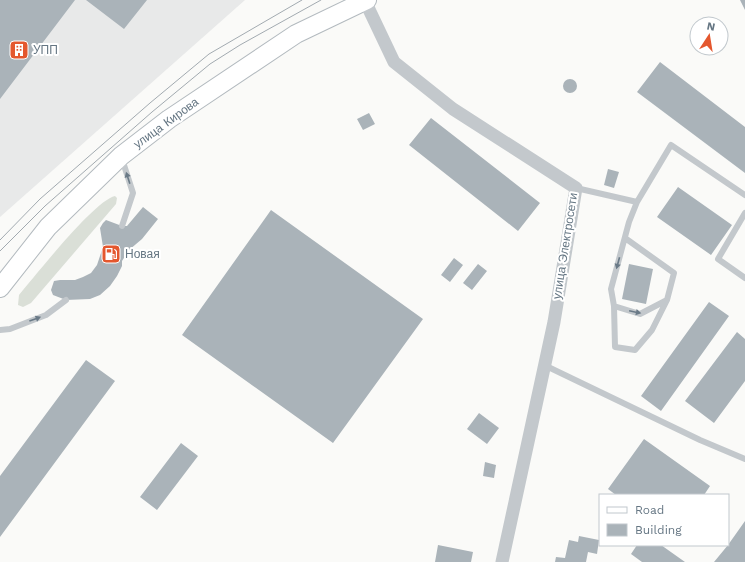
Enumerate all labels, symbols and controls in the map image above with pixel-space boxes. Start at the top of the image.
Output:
north arrow [689,16,729,56]
text: N [706,20,716,34]
building icon: УПП [8,39,30,61]
place label: УПП [33,43,58,57]
street label: улица Кирова [131,95,202,151]
one-way arrow [125,172,131,184]
street label: улица Электросети [550,192,580,300]
fuel station icon: Новая [100,243,122,265]
place label: Новая [125,247,160,261]
one-way arrow [615,258,621,270]
one-way arrow [629,309,641,315]
one-way arrow [30,316,42,322]
legend [599,494,729,546]
text: Road [635,503,664,517]
text: Building [635,523,682,537]

